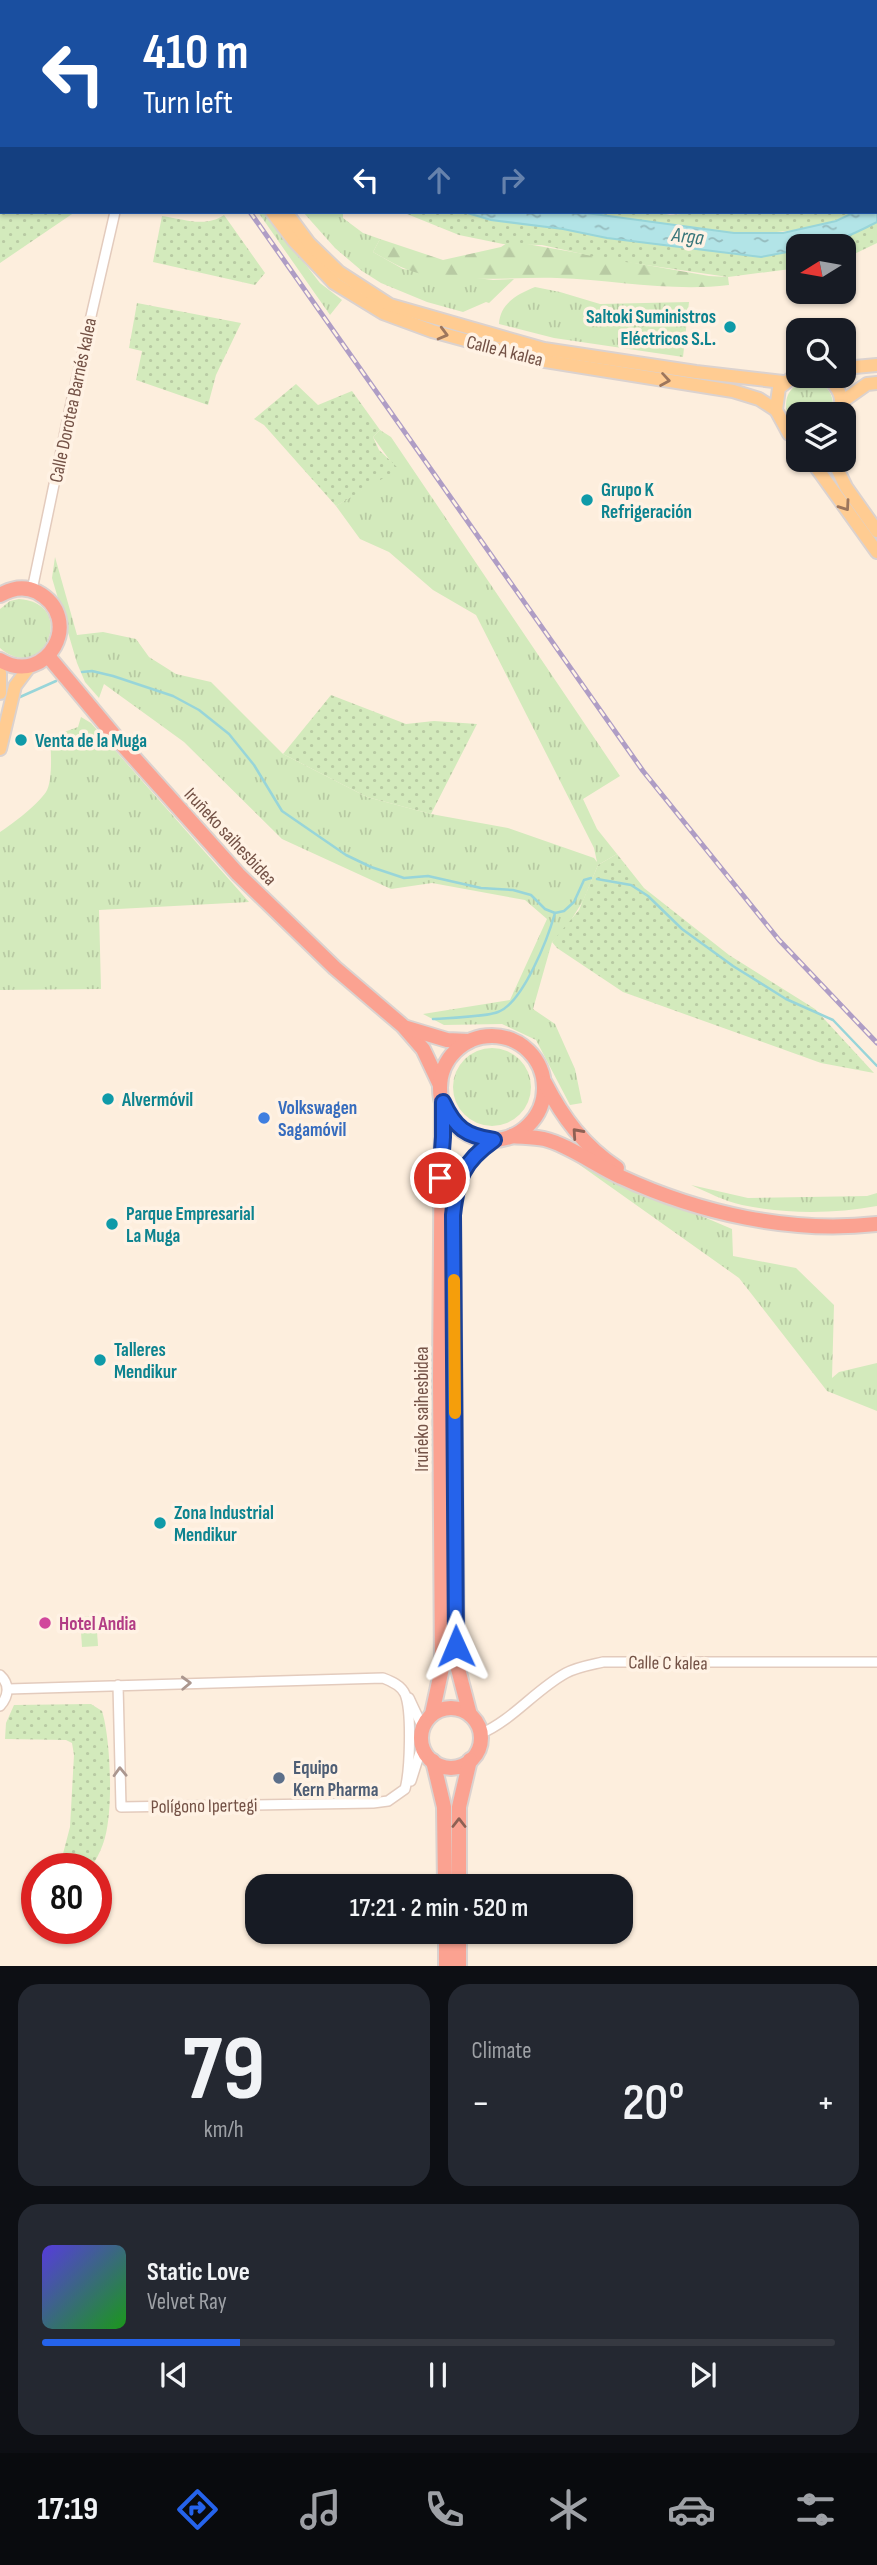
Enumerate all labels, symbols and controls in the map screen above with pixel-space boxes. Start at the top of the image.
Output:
text: 410 m [143,24,249,83]
icon: left [28,28,119,119]
text: Turn left [143,84,233,123]
icon: left [347,161,385,199]
icon: ahead [420,161,458,199]
icon: right [493,161,531,199]
water label: Arga [670,222,706,251]
north arrow [786,234,856,304]
map controls [786,234,856,472]
place label: Saltoki Suministros Eléctricos S.L. [586,306,716,351]
street label: Calle Dorotea Barnés kalea [45,316,102,485]
button: search [786,318,856,388]
marker: Saltoki Suministros Eléctricos S.L. [722,319,738,335]
one-way arrow [436,326,448,340]
street label: Calle A kalea [464,331,545,372]
one-way arrow [659,372,671,387]
button: layers [786,402,856,472]
place label: Grupo K Refrigeración [601,479,692,524]
marker: Grupo K Refrigeración [579,492,595,508]
one-way arrow [837,498,849,511]
place label: Venta de la Muga [35,730,147,753]
marker: Venta de la Muga [13,732,29,748]
street label: Iruñeko saihesbidea [179,783,281,891]
place label: Alvermóvil [121,1089,193,1112]
marker: Alvermóvil [100,1091,116,1107]
place label: Volkswagen Sagamóvil [278,1097,357,1142]
marker: Volkswagen Sagamóvil [256,1110,272,1126]
one-way arrow [573,1128,585,1141]
pin [410,1148,470,1208]
icon: arrive [421,1159,459,1197]
place label: Parque Empresarial La Muga [126,1203,255,1248]
marker: Parque Empresarial La Muga [104,1216,120,1232]
place label: Talleres Mendikur [114,1339,177,1384]
street label: Iruñeko saihesbidea [411,1346,434,1472]
marker: Talleres Mendikur [92,1352,108,1368]
place label: Zona Industrial Mendikur [174,1502,274,1547]
marker: Zona Industrial Mendikur [152,1515,168,1531]
position arrow [419,1609,493,1683]
place label: Hotel Andia [59,1613,136,1636]
marker: Hotel Andia [37,1615,53,1631]
street label: Calle C kalea [628,1651,708,1676]
one-way arrow [181,1676,192,1691]
place label: Equipo Kern Pharma [293,1757,378,1802]
one-way arrow [113,1766,128,1777]
marker: Equipo Kern Pharma [271,1770,287,1786]
street label: Polígono Ipertegi [150,1794,258,1819]
one-way arrow [451,1817,467,1827]
speed limit sign: 80 [21,1853,112,1944]
text: 17:21 · 2 min · 520 m [350,1893,528,1924]
text: 79 [182,2016,265,2125]
text: Climate [472,2037,531,2065]
text: 20° [622,2072,684,2135]
text: − [472,2081,490,2126]
text: + [816,2081,835,2126]
text: km/h [204,2116,244,2144]
text: Static Love [147,2257,250,2288]
text: Velvet Ray [147,2288,227,2316]
icon: previous [155,2356,193,2394]
icon: pause [419,2356,457,2394]
icon: next [684,2356,722,2394]
icon: directions [173,2485,222,2534]
icon: music [296,2485,345,2534]
icon: phone [420,2485,469,2534]
icon: climate [544,2485,593,2534]
icon: car [667,2485,716,2534]
icon: filters [791,2485,840,2534]
text: 17:19 [37,2490,98,2529]

